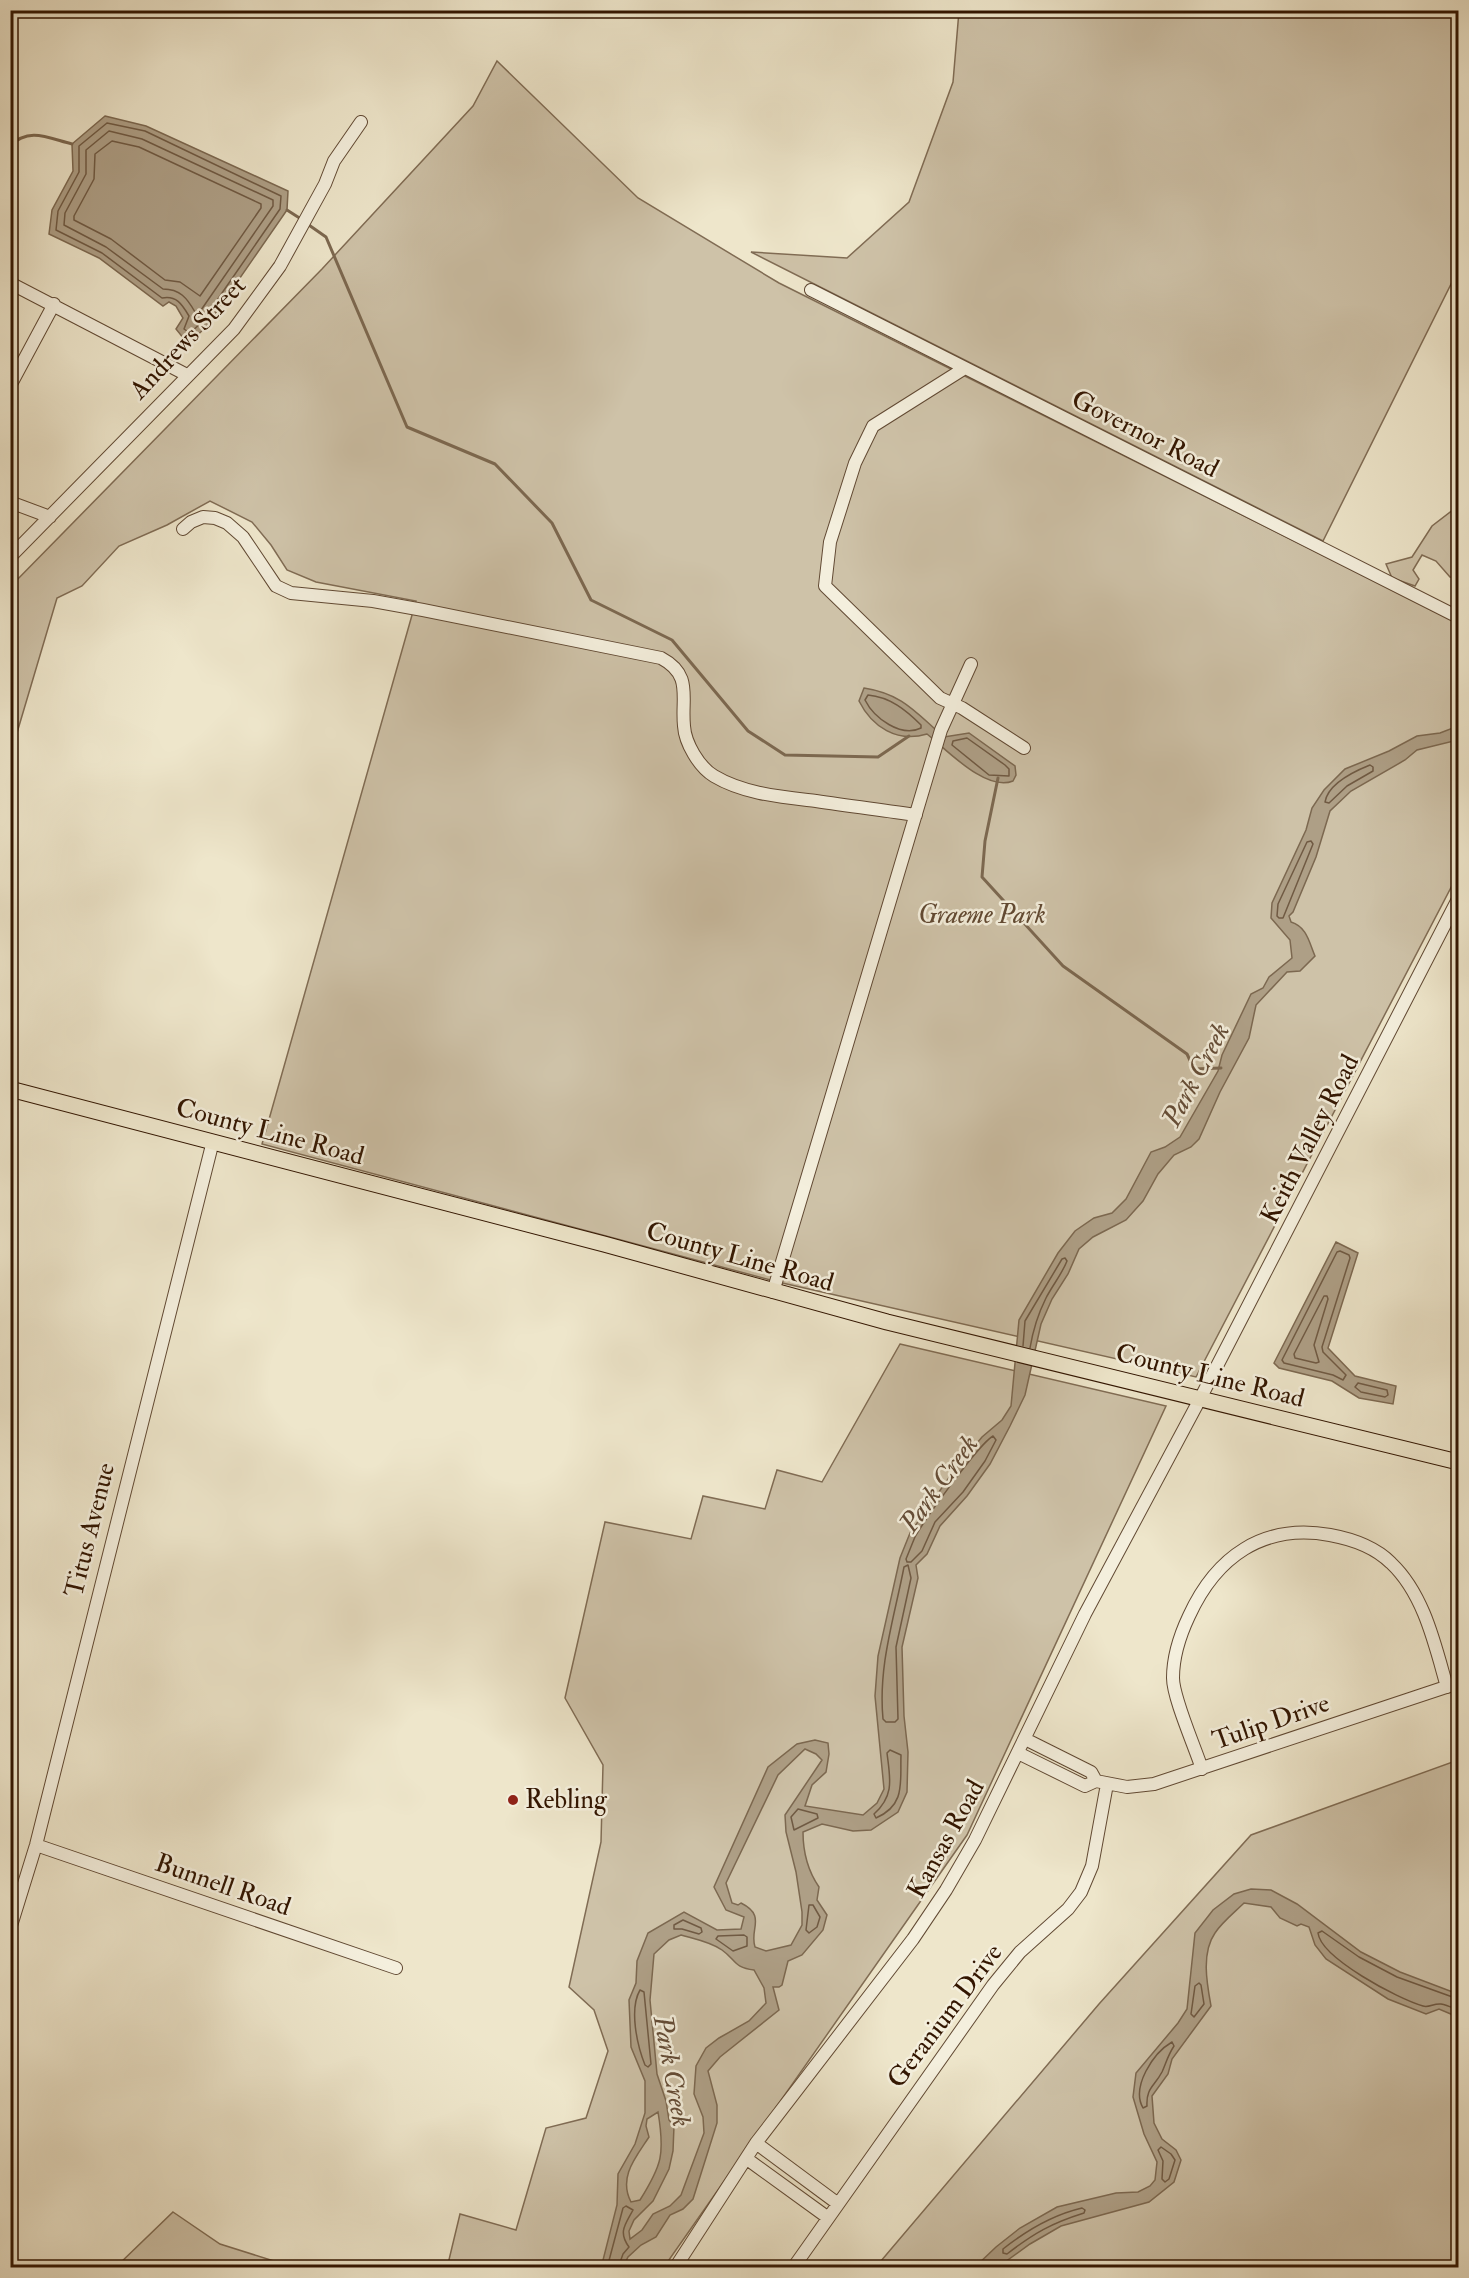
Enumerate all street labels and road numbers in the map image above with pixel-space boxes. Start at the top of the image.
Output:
street label: Andrews Street [122,270,253,407]
street label: Governor Road [1066,383,1224,485]
street label: Keith Valley Road [1254,1049,1366,1229]
street label: County Line Road [172,1092,368,1173]
street label: County Line Road [643,1215,838,1299]
street label: County Line Road [1112,1337,1308,1415]
street label: Titus Avenue [58,1459,122,1600]
street label: Tulip Drive [1208,1687,1334,1758]
street label: Kansas Road [900,1774,992,1904]
street label: Bunnell Road [151,1847,295,1923]
street label: Geranium Drive [880,1938,1010,2094]

